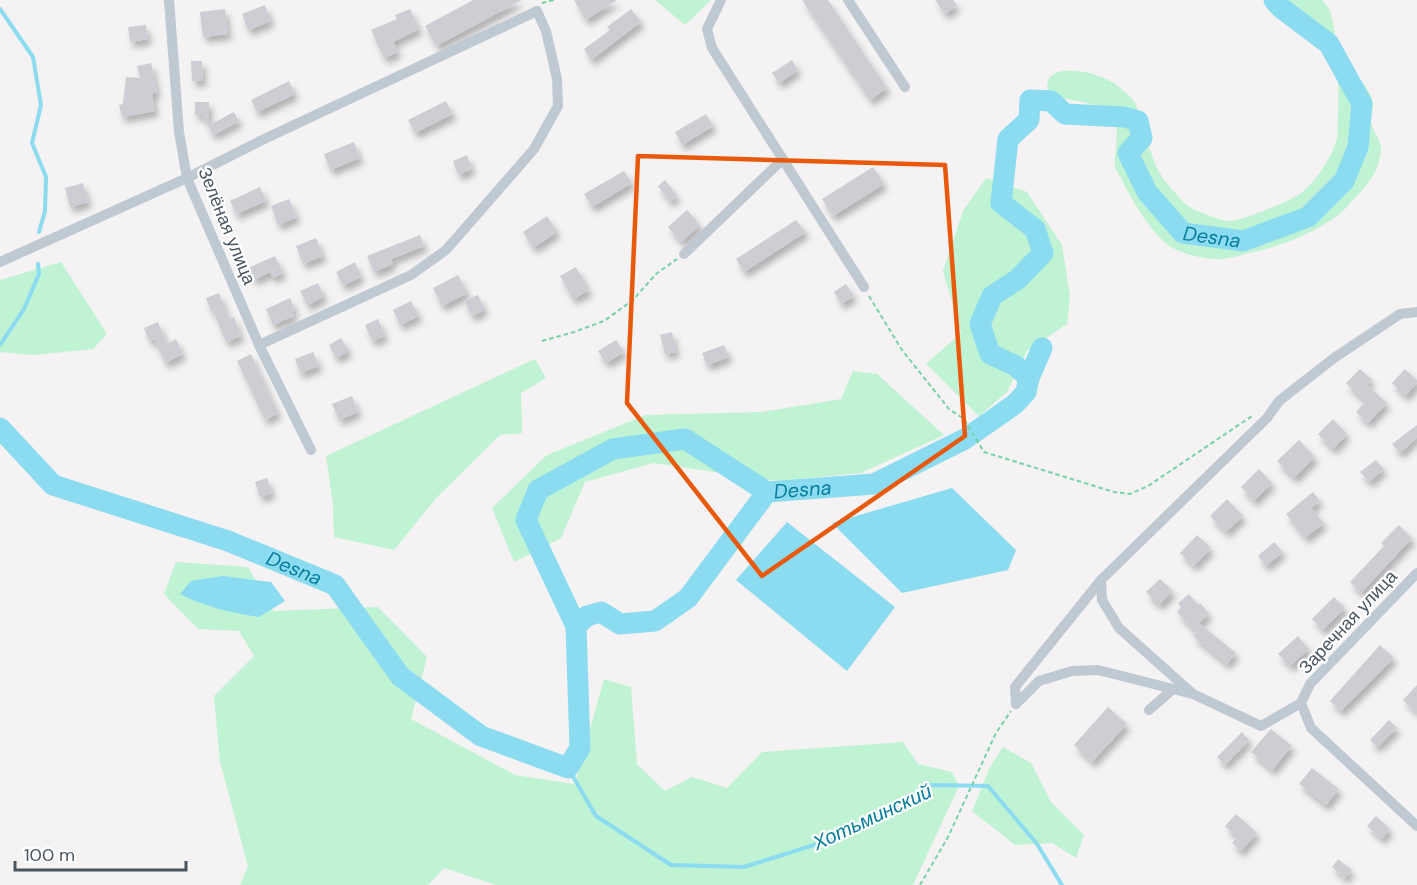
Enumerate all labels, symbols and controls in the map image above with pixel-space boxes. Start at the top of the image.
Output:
street label: Зелёная улица [193,164,262,289]
water label: Desna [1182,220,1242,254]
water label: Desna [773,474,832,504]
water label: Desna [262,545,326,591]
street label: Заречная улица [1294,564,1403,679]
water label: Хотьминский [807,778,936,856]
scale bar [15,834,186,872]
text: 100 m [24,843,75,867]

